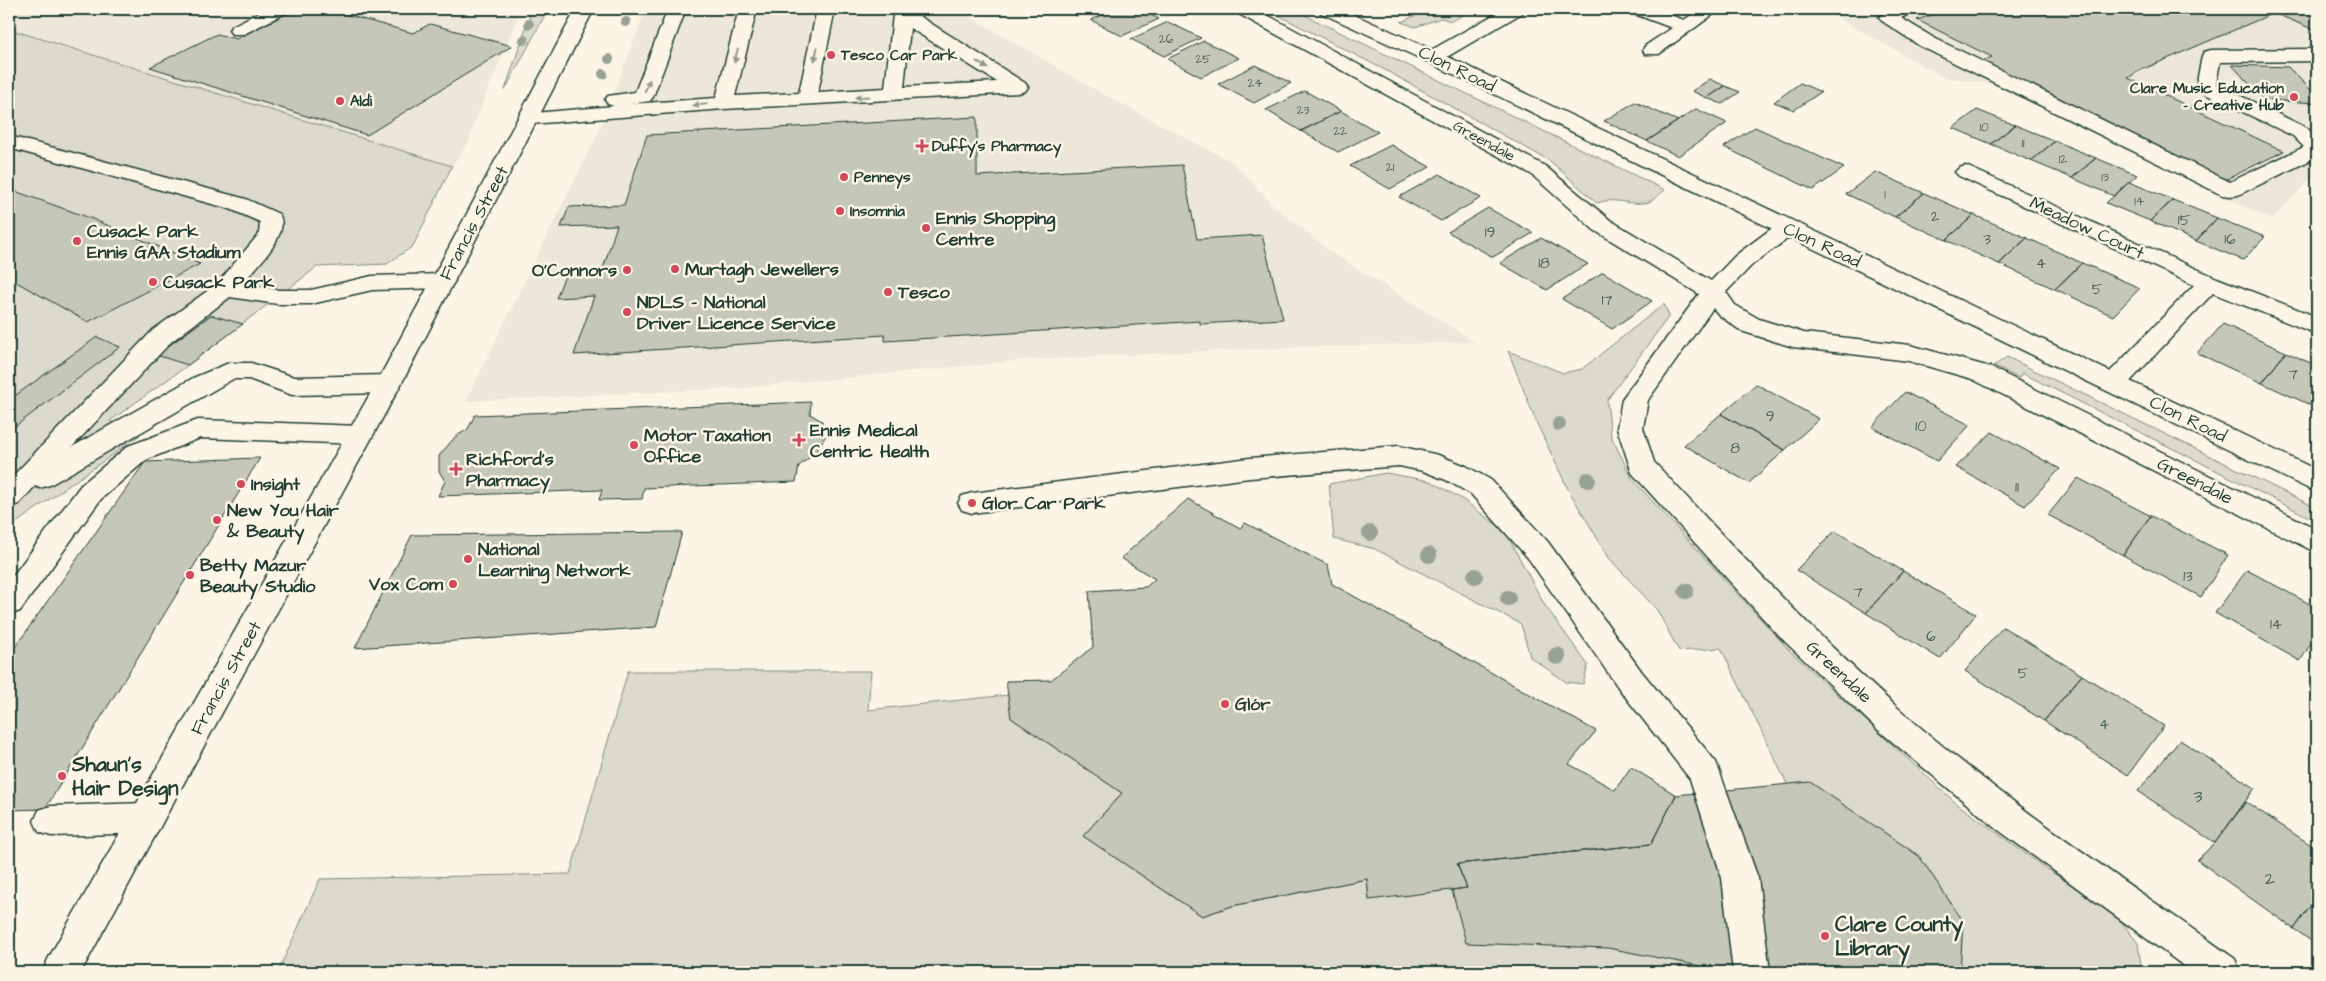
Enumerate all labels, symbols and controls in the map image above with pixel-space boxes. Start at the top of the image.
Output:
house number: 26 [1159,31,1174,48]
street label: Clon Road [1414,40,1500,98]
place label: Tesco Car Park [840,45,958,66]
one-way arrow [812,47,820,62]
one-way arrow [732,48,740,63]
marker: Tesco Car Park [825,49,837,61]
house number: 25 [1195,51,1211,68]
one-way arrow [976,60,989,70]
house number: 24 [1247,75,1263,92]
one-way arrow [643,78,651,93]
place label: Clare Music Education - Creative Hub [2130,78,2285,116]
place label: Aldi [350,91,373,112]
marker: Clare Music Education - Creative Hub [2288,91,2300,103]
one-way arrow [854,93,870,101]
marker: Aldi [334,95,346,107]
one-way arrow [691,101,707,109]
house number: 23 [1297,102,1309,119]
street label: Greendale [1449,115,1519,167]
house number: 10 [1979,119,1989,136]
house number: 22 [1333,123,1347,140]
house number: 11 [2021,135,2025,152]
place label: Duffy's Pharmacy [932,136,1062,158]
marker: Duffy's Pharmacy [916,140,928,152]
house number: 12 [2059,151,2067,168]
house number: 21 [1386,159,1395,176]
street label: Francis Street [433,161,515,285]
place label: Penneys [854,167,911,189]
house number: 13 [2101,169,2109,186]
marker: Penneys [838,171,850,183]
house number: 1 [1884,186,1886,203]
street label: Meadow Court [2025,190,2149,266]
house number: 14 [2134,193,2144,210]
place label: Insomnia [850,201,905,222]
marker: Insomnia [834,205,846,217]
place label: Ennis Shopping Centre [936,206,1056,252]
house number: 2 [1931,206,1940,227]
house number: 15 [2178,210,2191,231]
street label: Clon Road [1779,216,1865,274]
place label: Cusack Park Ennis GAA Stadium [87,219,241,265]
marker: Ennis Shopping Centre [920,222,932,234]
house number: 19 [1485,222,1495,243]
house number: 3 [1983,229,1991,250]
house number: 16 [2224,229,2236,250]
marker: Cusack Park Ennis GAA Stadium [71,235,83,247]
house number: 18 [1538,253,1550,274]
house number: 4 [2036,253,2046,274]
place label: Murtagh Jewellers [685,257,839,283]
place label: O'Connors [532,258,617,283]
marker: Murtagh Jewellers [669,263,681,275]
marker: O'Connors [621,264,633,276]
place label: Cusack Park [163,270,275,295]
marker: Cusack Park [147,276,159,288]
house number: 5 [2092,279,2103,300]
place label: Tesco [897,280,950,305]
marker: Tesco [882,286,894,298]
place label: NDLS - National Driver Licence Service [637,290,836,336]
house number: 17 [1601,290,1613,311]
marker: NDLS - National Driver Licence Service [621,306,633,318]
house number: 7 [2288,364,2298,385]
street label: Clon Road [2145,390,2231,448]
house number: 9 [1766,406,1774,427]
house number: 10 [1915,416,1927,437]
place label: Ennis Medical Centric Health [810,418,930,464]
place label: Motor Taxation Office [644,423,771,469]
marker: Ennis Medical Centric Health [792,433,806,447]
house number: 8 [1730,438,1740,459]
marker: Motor Taxation Office [628,439,640,451]
place label: Richford's Pharmacy [466,447,554,494]
street label: Greendale [2153,451,2237,511]
marker: Richford's Pharmacy [450,463,462,475]
place label: Insight [251,472,301,498]
house number: 11 [2015,477,2019,498]
marker: Insight [235,478,247,490]
place label: Glor Car Park [982,491,1106,516]
marker: Glor Car Park [966,497,978,509]
place label: New You Hair & Beauty [226,498,339,545]
marker: New You Hair & Beauty [211,514,223,526]
place label: National Learning Network [478,537,631,584]
place label: Betty Mazur Beauty Studio [200,553,316,600]
marker: National Learning Network [462,553,474,565]
house number: 13 [2183,566,2193,587]
marker: Betty Mazur Beauty Studio [184,569,196,581]
place label: Vox Com [368,572,444,597]
marker: Vox Com [447,578,459,590]
house number: 7 [1853,582,1863,603]
house number: 14 [2270,614,2282,635]
street label: Francis Street [184,616,268,739]
house number: 6 [1926,626,1936,647]
street label: Greendale [1801,635,1878,709]
house number: 5 [2018,663,2029,684]
place label: Glór [1235,692,1270,717]
marker: Glór [1219,698,1231,710]
house number: 4 [2099,714,2109,735]
place label: Shaun's Hair Design [71,750,179,805]
marker: Shaun's Hair Design [56,770,68,782]
house number: 3 [2193,784,2203,809]
house number: 2 [2265,866,2276,891]
place label: Clare County Library [1835,910,1964,966]
marker: Clare County Library [1819,930,1831,942]

